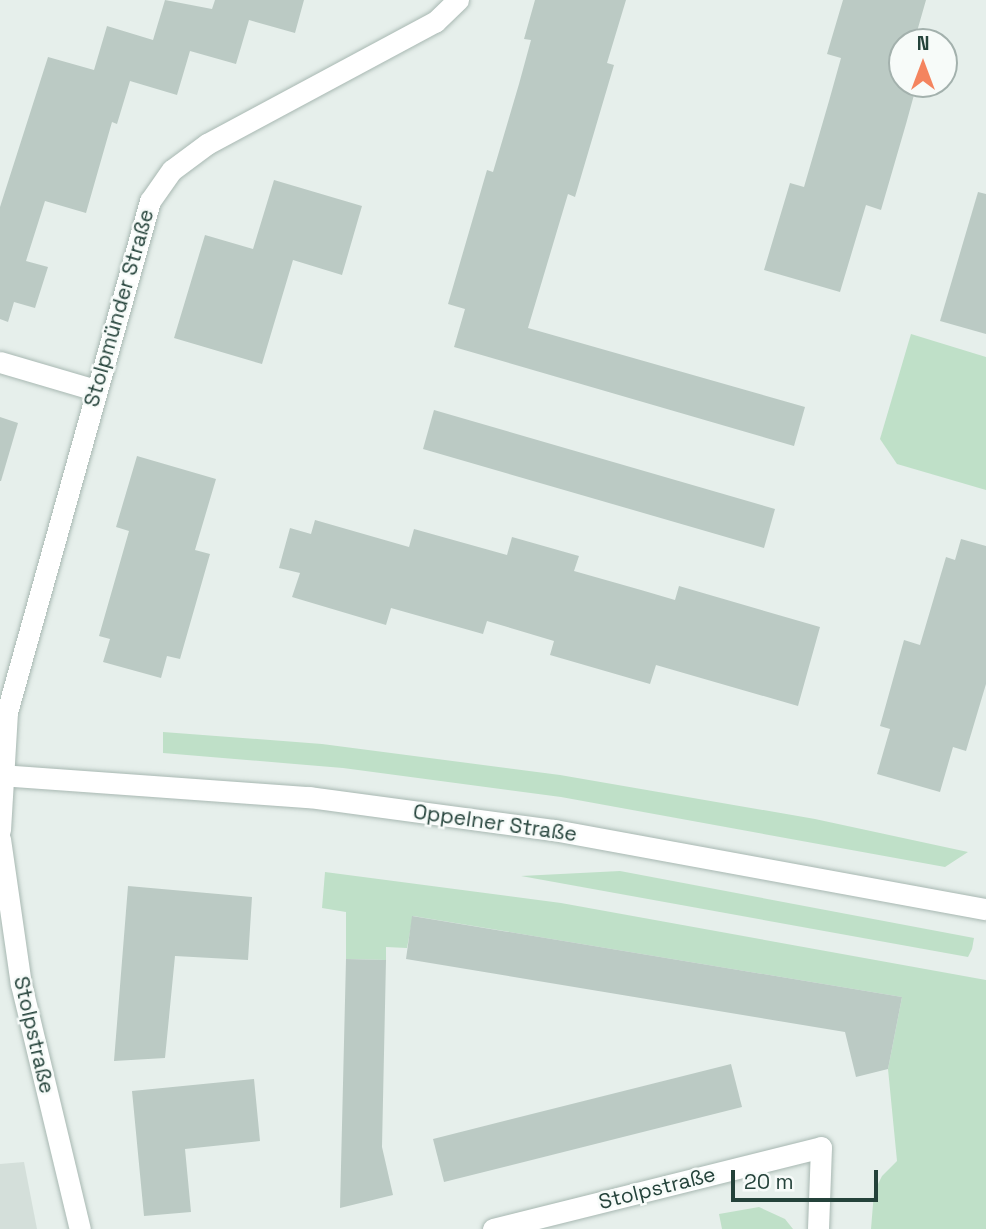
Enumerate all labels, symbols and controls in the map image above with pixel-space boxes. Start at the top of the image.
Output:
north arrow [888,28,958,98]
text: N [917,31,929,56]
street label: Stolpmünder Straße [79,206,159,410]
street label: Oppelner Straße [412,799,578,847]
street label: Stolpstraße [8,974,60,1096]
scale bar [734,1156,881,1200]
street label: Stolpstraße [596,1161,718,1215]
text: 20 m [744,1168,794,1195]

